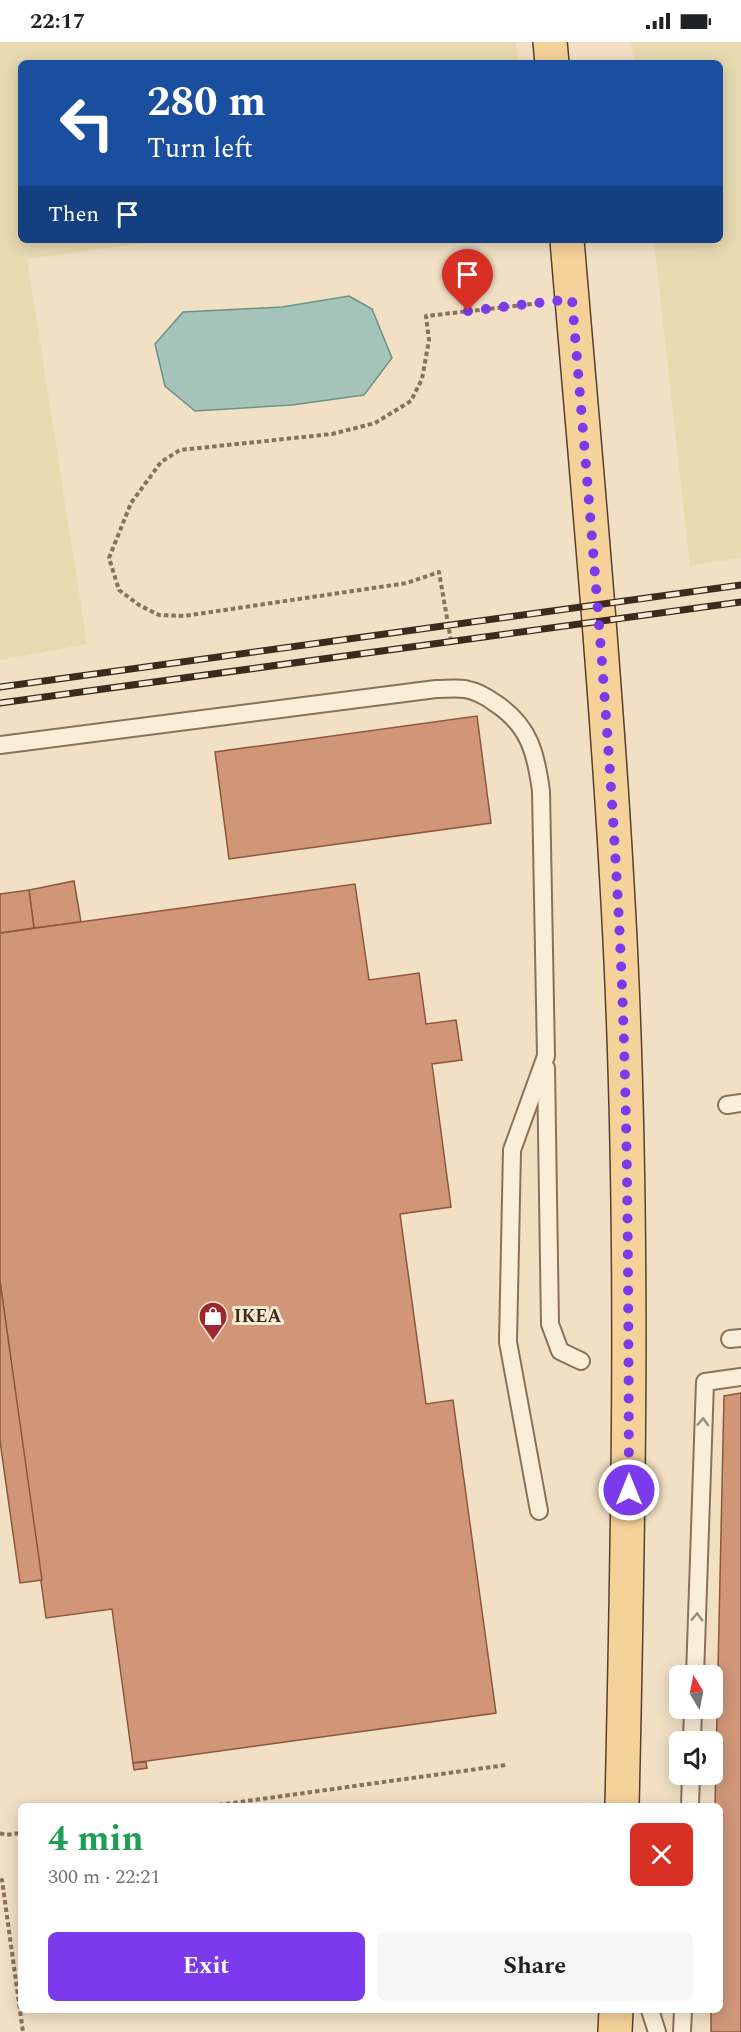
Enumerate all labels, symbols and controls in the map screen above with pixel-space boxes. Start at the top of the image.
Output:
text: 22:17 [30,5,85,38]
text: 280 m [147,71,266,134]
icon: left [48,84,126,162]
text: Turn left [147,128,253,170]
text: Then [48,198,99,231]
icon: arrive [111,198,144,231]
pin [442,249,493,311]
icon: arrive [451,258,484,291]
shop icon: IKEA [197,1300,229,1342]
place label: IKEA [234,1303,282,1330]
one-way arrow [697,1418,710,1427]
position arrow [597,1458,661,1522]
one-way arrow [690,1613,703,1622]
north arrow [669,1665,723,1719]
map controls [669,1665,723,1785]
button: sound [669,1731,723,1785]
text: 4 min [48,1812,144,1867]
button: close [630,1823,693,1886]
text: 300 m · 22:21 [48,1862,160,1892]
button: Exit [48,1932,365,2001]
button: Share [377,1932,693,2001]

